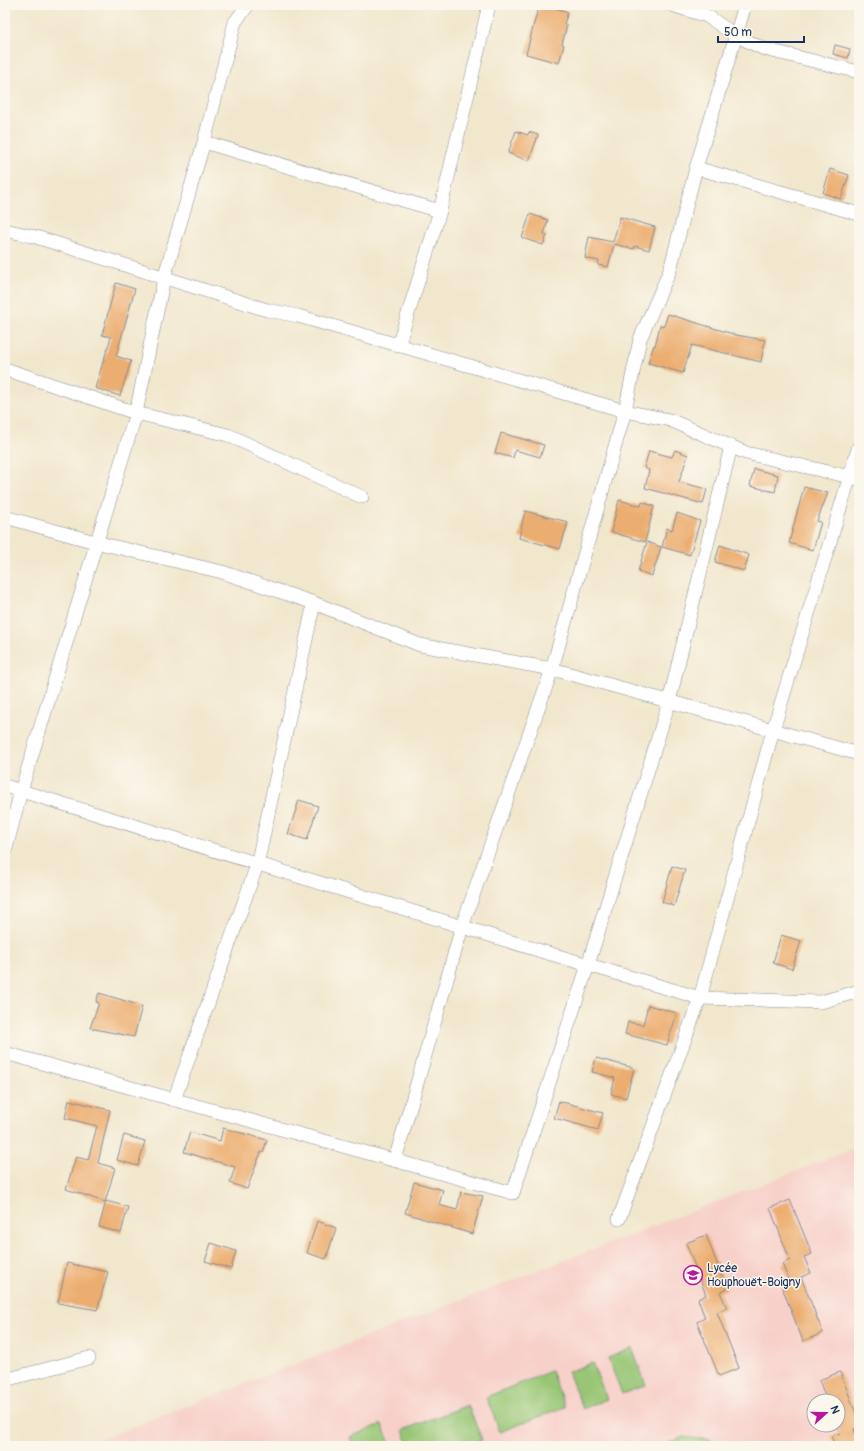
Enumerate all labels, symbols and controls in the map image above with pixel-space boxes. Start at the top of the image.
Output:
scale bar [718,18,804,44]
text: 50 m [724,25,752,40]
place label: Lycée Houphouët-Boigny [707,1261,800,1290]
school or university icon: Lycée Houphouët-Boigny [682,1264,704,1286]
north arrow [806,1393,846,1433]
text: N [827,1404,842,1416]

